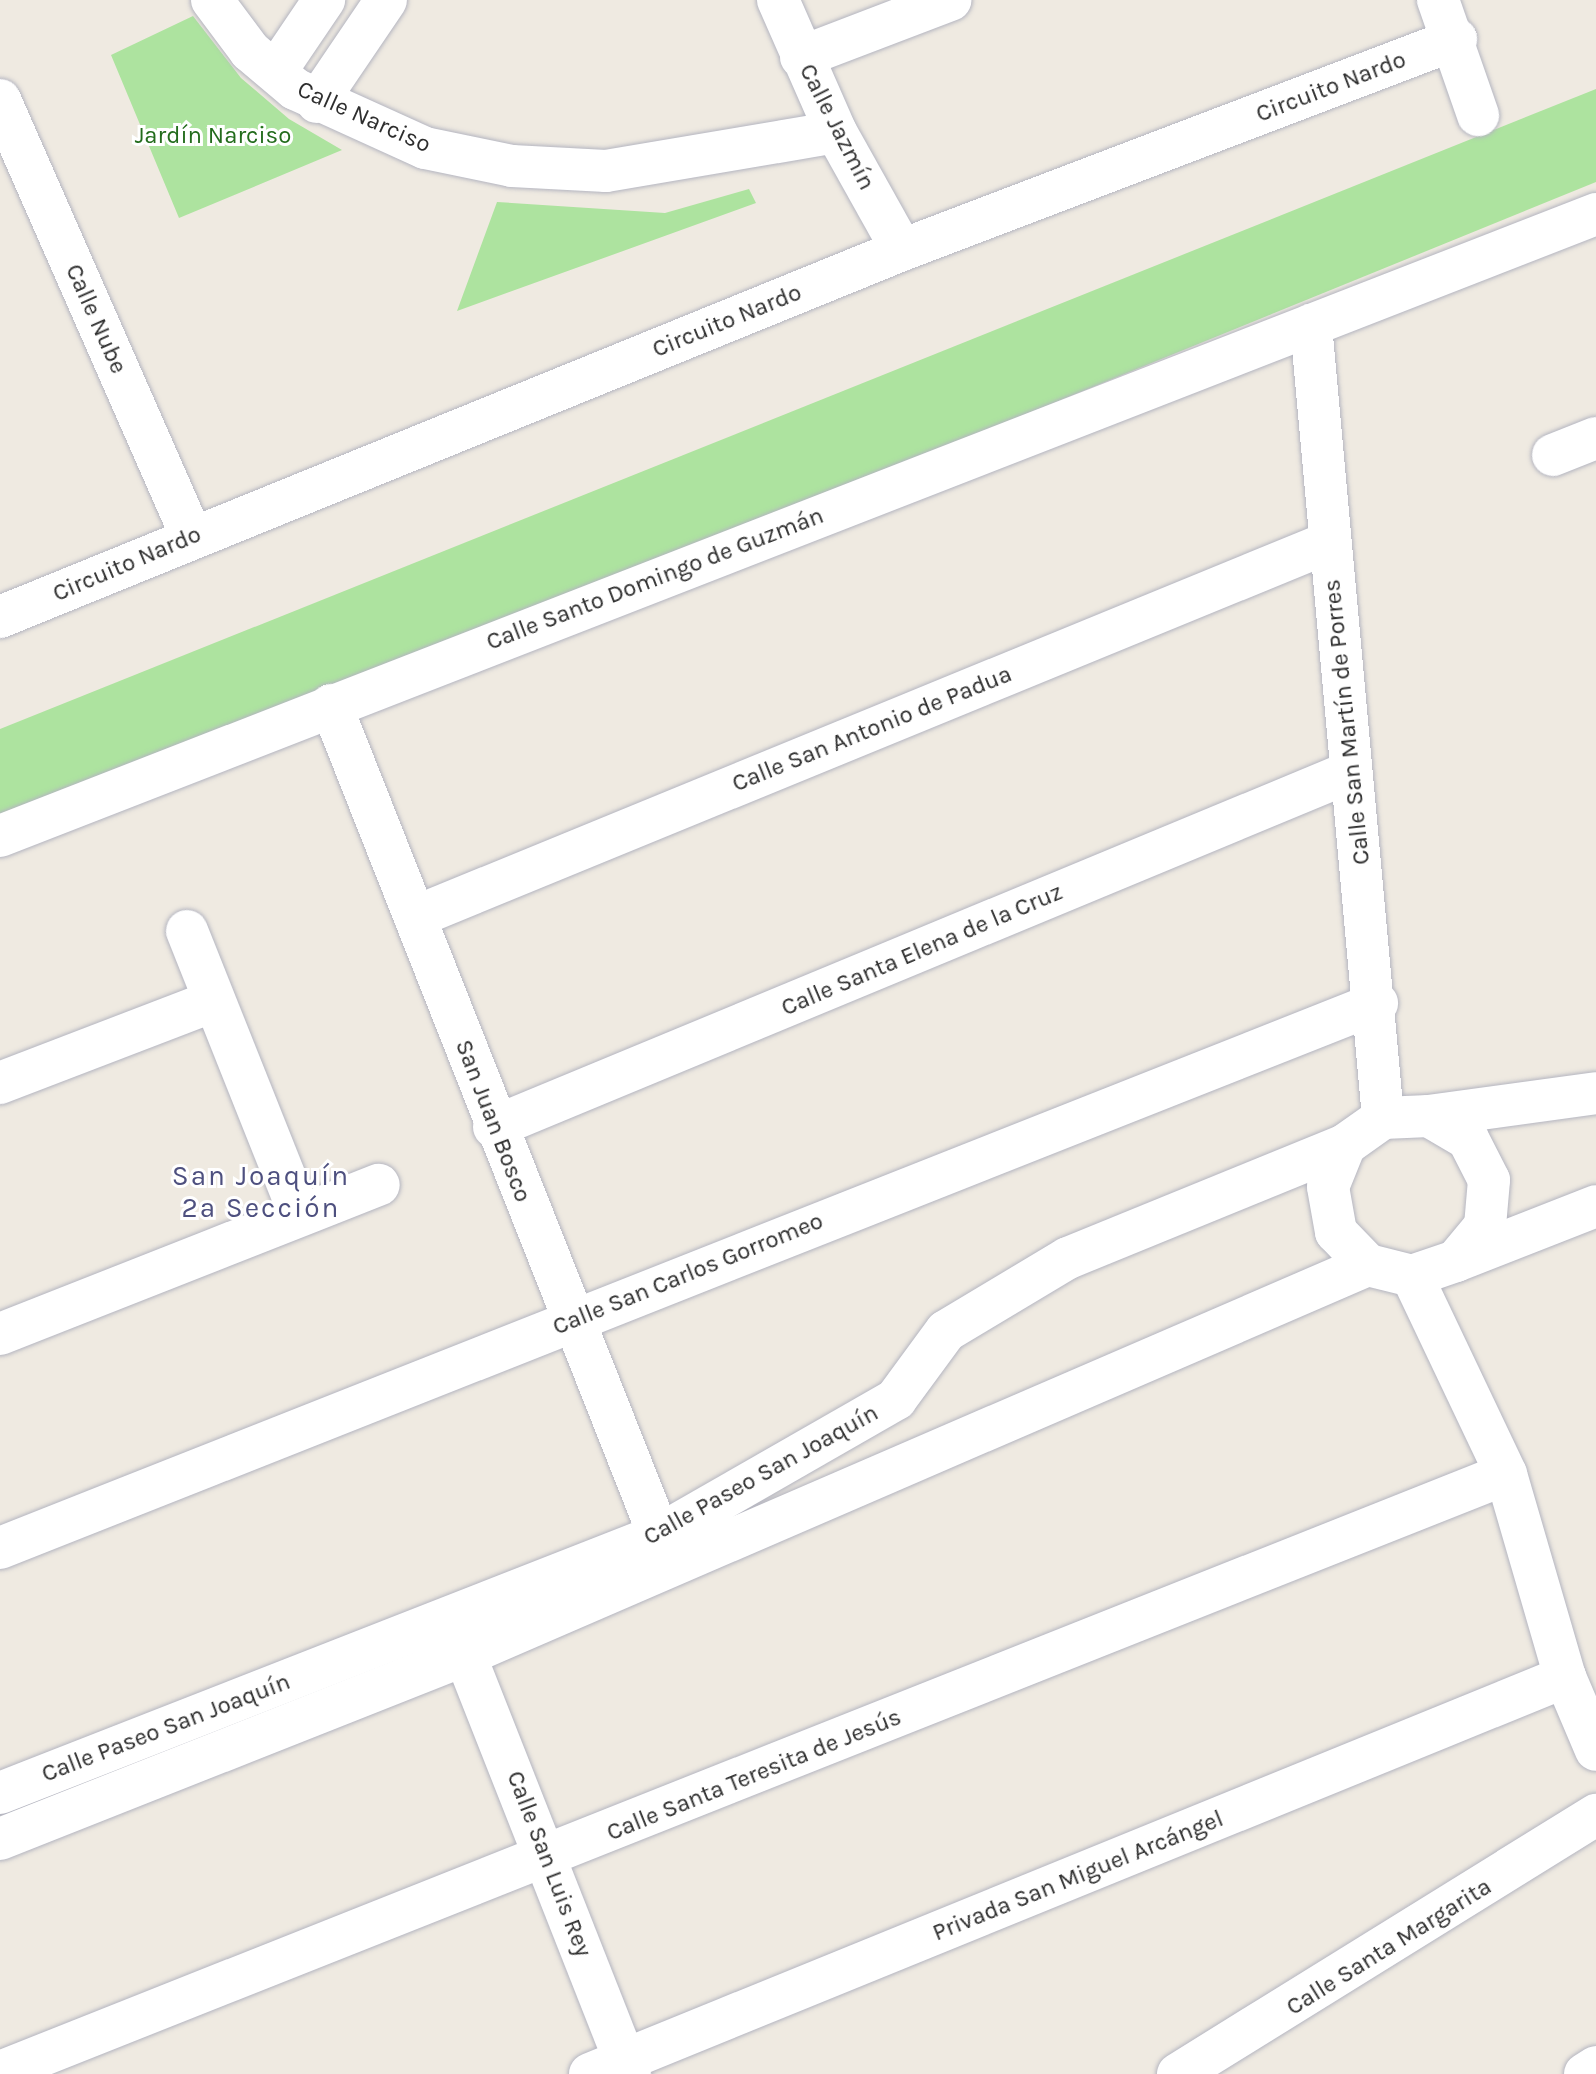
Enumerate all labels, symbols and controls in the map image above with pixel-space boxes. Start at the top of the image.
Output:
street label: Circuito Nardo [1252,45,1410,129]
street label: Calle Jazmín [793,59,881,195]
street label: Calle Narciso [293,75,435,159]
park label: Jardín Narciso [135,122,291,150]
street label: Calle Nube [59,260,133,378]
street label: Circuito Nardo [648,278,806,364]
street label: Calle Santo Domingo de Guzmán [482,501,828,657]
street label: Circuito Nardo [49,520,205,608]
street label: Calle San Martín de Porres [1318,578,1376,866]
street label: Calle San Antonio de Padua [728,660,1016,798]
street label: Calle Santa Elena de la Cruz [777,878,1067,1022]
street label: San Juan Bosco [449,1036,537,1206]
district label: San Joaquín 2ª Sección [172,1159,350,1225]
street label: Calle San Carlos Gorromeo [549,1207,827,1341]
street label: Calle Paseo San Joaquín [639,1398,883,1552]
street label: Calle Paseo San Joaquín [38,1667,294,1789]
street label: Calle Santa Teresita de Jesús [603,1703,905,1847]
street label: Calle San Luis Rey [500,1767,598,1961]
street label: Privada San Miguel Arcángel [928,1804,1228,1948]
street label: Calle Santa Margarita [1281,1872,1497,2022]

